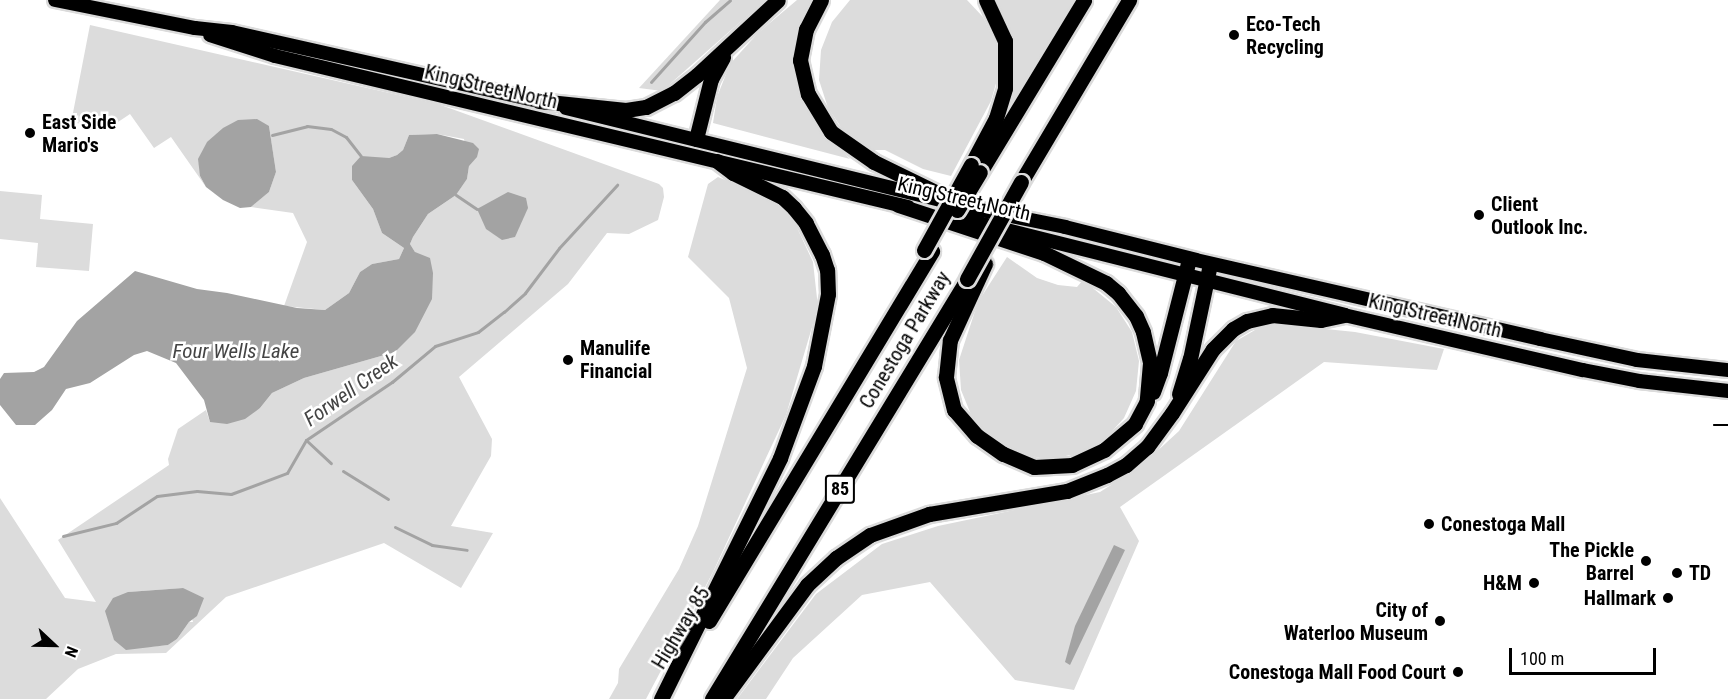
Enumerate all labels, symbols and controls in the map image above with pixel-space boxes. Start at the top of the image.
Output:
place label: Eco-Tech Recycling [1246,12,1324,59]
marker: Eco-Tech Recycling [1227,28,1241,42]
street label: King Street North [422,60,560,114]
place label: East Side Mario's [42,110,116,157]
marker: East Side Mario's [23,126,37,140]
street label: King Street North [895,172,1033,226]
place label: Client Outlook Inc. [1491,192,1588,239]
marker: Client Outlook Inc. [1472,208,1486,222]
street label: Conestoga Parkway [855,267,955,413]
street label: King Street North [1366,289,1504,343]
place label: Manulife Financial [580,336,652,383]
water label: Four Wells Lake [173,338,299,364]
water label: Forwell Creek [299,348,403,432]
marker: Manulife Financial [561,353,575,367]
road number: 85 [824,474,856,504]
place label: Conestoga Mall [1441,512,1565,536]
marker: Conestoga Mall [1422,517,1436,531]
place label: The Pickle Barrel [1549,538,1634,585]
marker: The Pickle Barrel [1639,554,1653,568]
place label: TD [1689,561,1711,585]
marker: TD [1670,566,1684,580]
place label: H&M [1483,571,1522,595]
marker: H&M [1527,576,1541,590]
street label: Highway 85 [647,583,715,673]
place label: Hallmark [1584,586,1656,610]
marker: Hallmark [1661,591,1675,605]
place label: City of Waterloo Museum [1284,598,1428,645]
marker: City of Waterloo Museum [1433,614,1447,628]
north arrow [24,615,84,675]
scale bar [1512,636,1659,674]
text: N [61,644,82,660]
text: 100 m [1520,648,1564,669]
place label: Conestoga Mall Food Court [1229,660,1446,684]
marker: Conestoga Mall Food Court [1451,665,1465,679]

